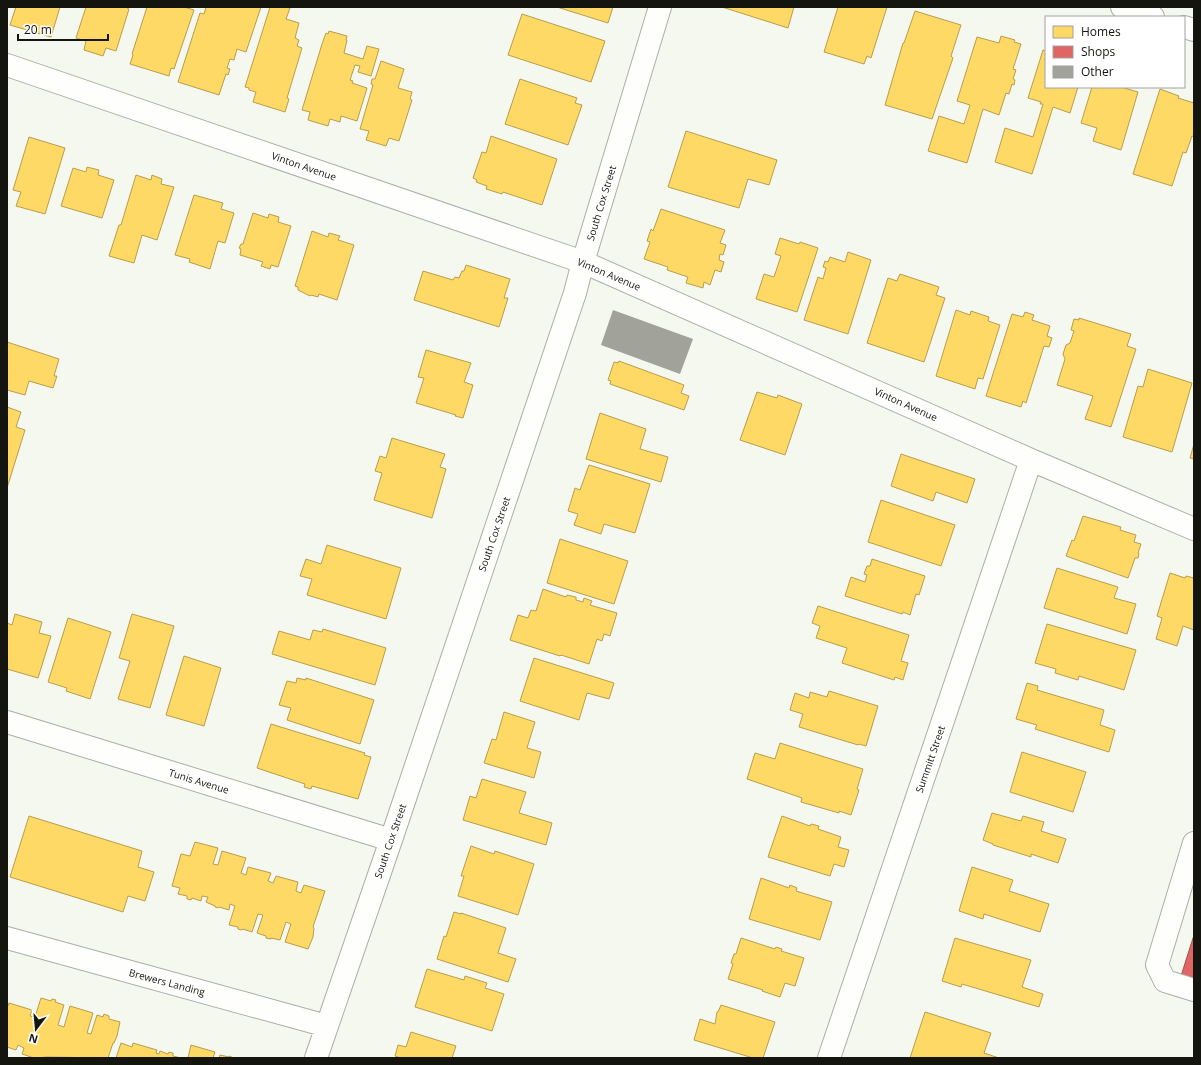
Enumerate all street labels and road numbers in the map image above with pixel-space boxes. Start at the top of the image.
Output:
street label: Vinton Avenue [270,148,339,184]
street label: South Cox Street [583,163,619,242]
street label: Vinton Avenue [575,254,643,294]
street label: Vinton Avenue [872,384,940,424]
street label: South Cox Street [475,494,513,573]
street label: Summitt Street [912,723,948,795]
street label: Tunis Avenue [167,765,231,797]
street label: South Cox Street [371,801,409,880]
street label: Brewers Landing [127,965,207,999]

